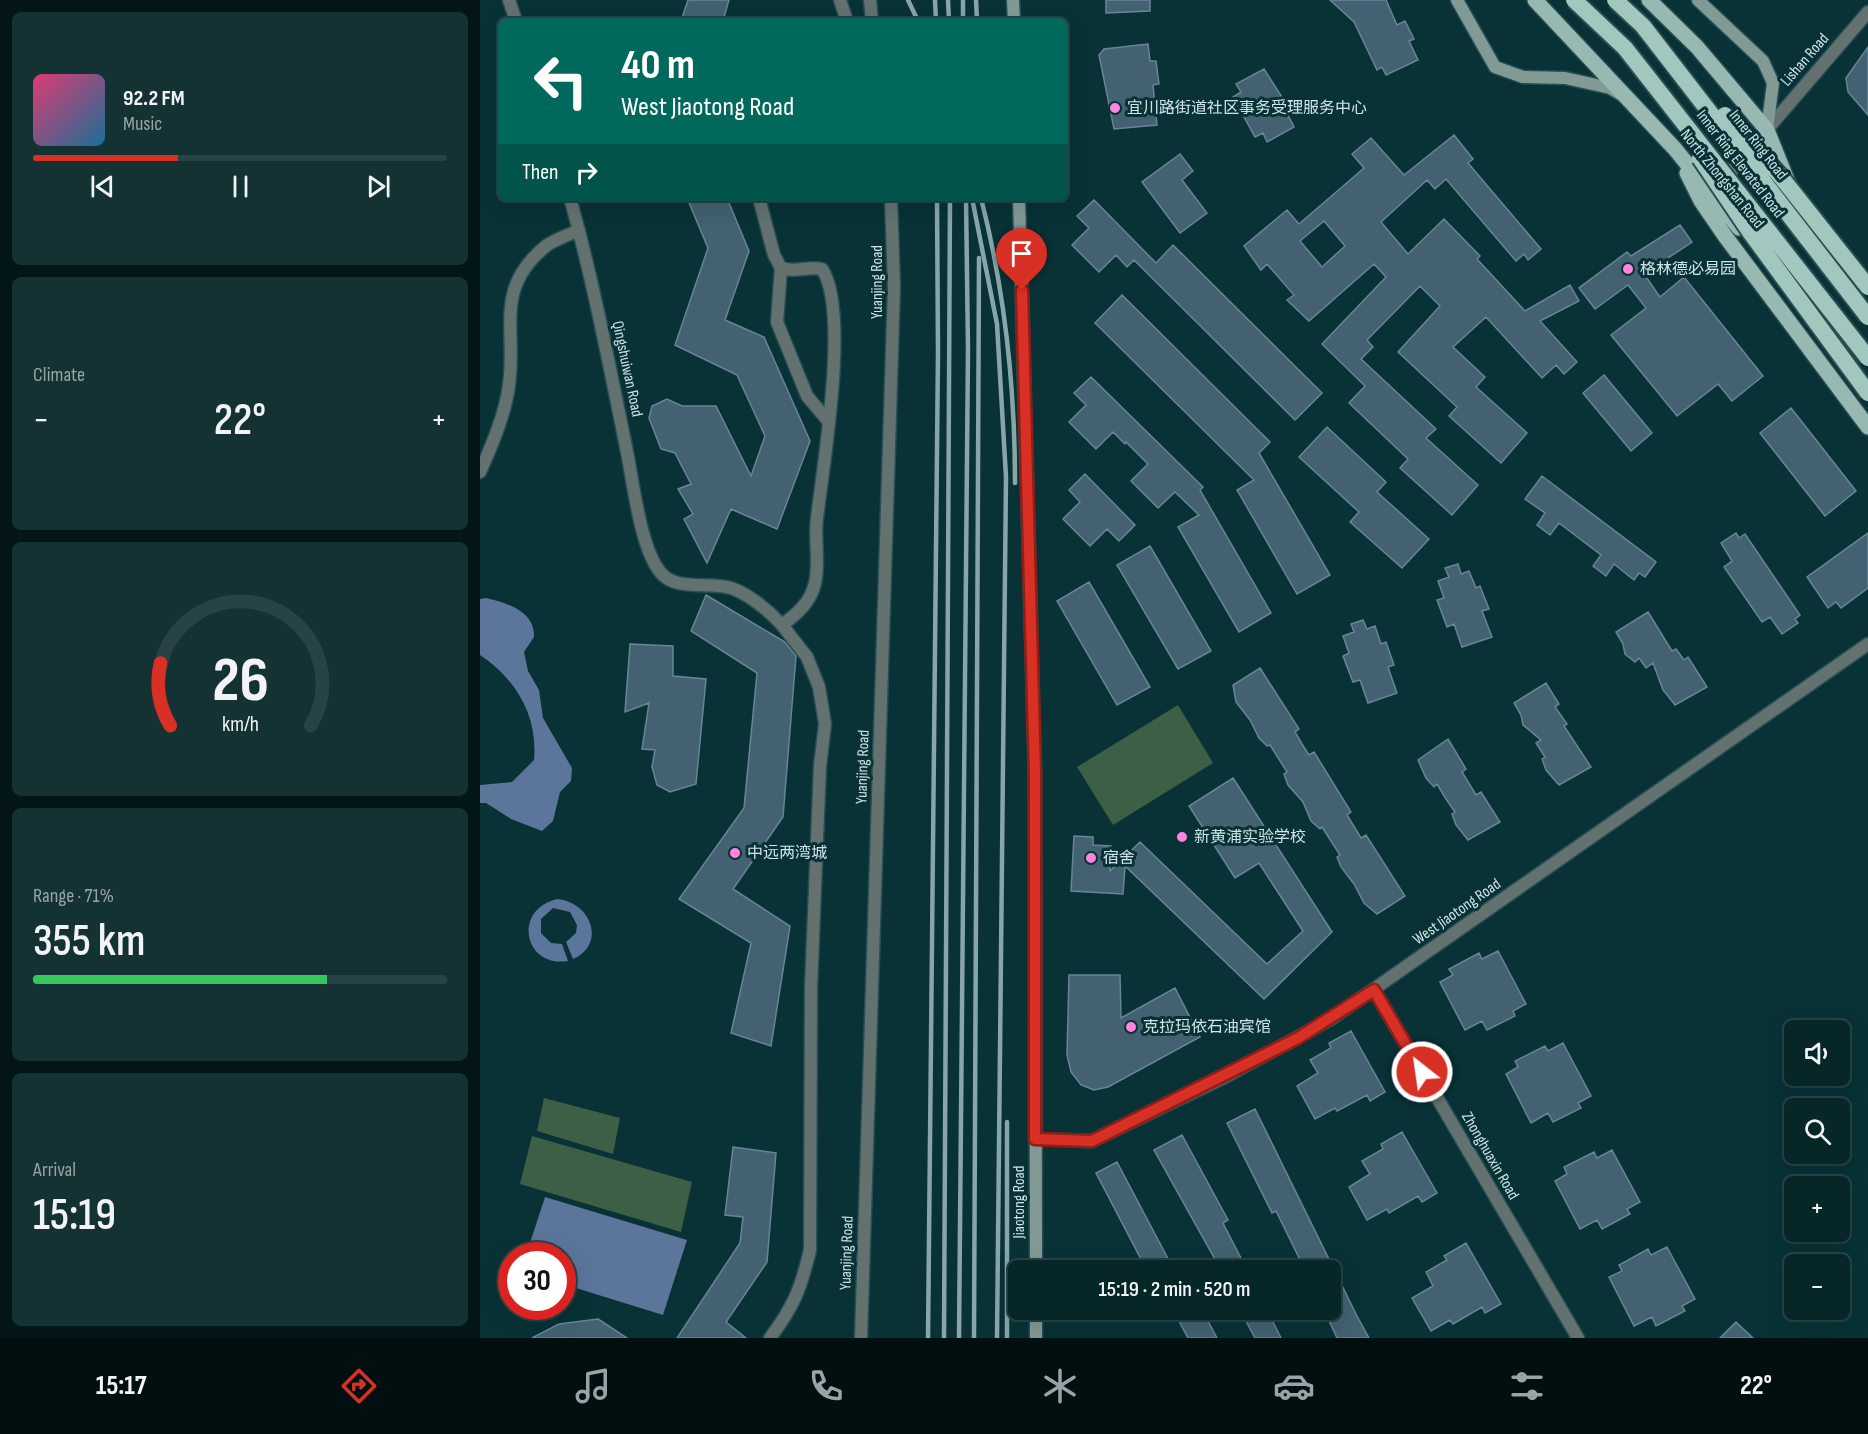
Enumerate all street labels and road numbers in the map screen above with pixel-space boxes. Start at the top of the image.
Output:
street label: Lishan Road [1777,30,1833,90]
street label: Inner Ring Elevated Road [1692,106,1788,222]
street label: Inner Ring Road [1725,106,1791,184]
street label: North Zhongshan Road [1676,126,1768,232]
street label: Yuanjing Road [868,245,887,319]
street label: Qingshuiwan Road [608,319,646,419]
street label: Yuanjing Road [852,730,874,804]
street label: West Jiaotong Road [1410,875,1504,949]
street label: Zhonghuaxin Road [1457,1109,1523,1203]
street label: Jiaotong Road [1010,1166,1029,1239]
street label: Yuanjing Road [836,1216,858,1290]

